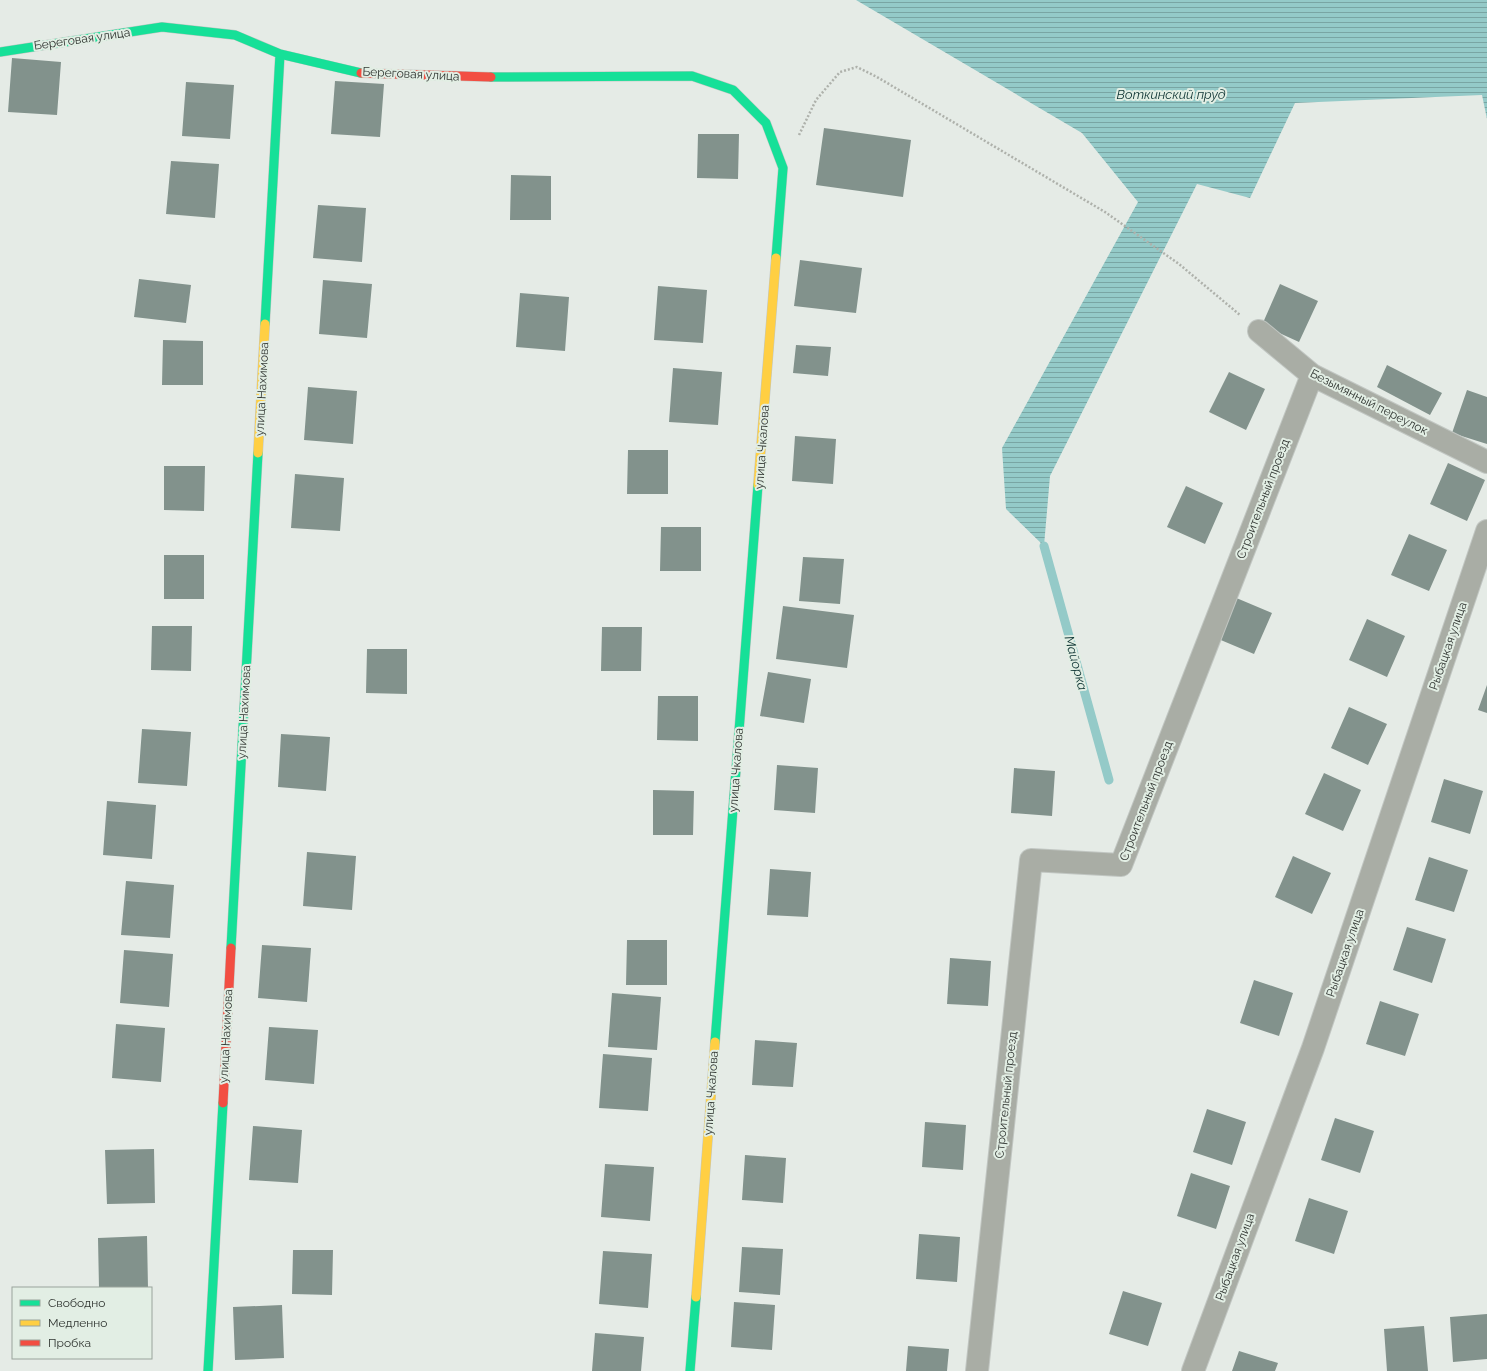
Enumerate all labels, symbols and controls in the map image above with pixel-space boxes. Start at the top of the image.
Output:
street label: Береговая улица [33,25,131,53]
street label: Береговая улица [362,64,460,84]
water label: Воткинский пруд [1116,87,1226,102]
street label: улица Нахимова [253,342,271,436]
street label: Безымянный переулок [1308,366,1430,438]
street label: улица Чкалова [752,404,772,490]
street label: Строительный проезд [1234,437,1292,561]
street label: Рыбацкая улица [1426,600,1470,692]
water label: Майорка [1062,634,1091,692]
street label: улица Нахимова [235,665,253,759]
street label: улица Чкалова [726,727,746,813]
street label: Строительный проезд [1117,739,1175,863]
street label: Рыбацкая улица [1323,907,1367,999]
street label: улица Нахимова [217,989,235,1083]
street label: Строительный проезд [992,1031,1020,1159]
street label: улица Чкалова [701,1050,721,1136]
street label: Рыбацкая улица [1213,1211,1257,1303]
legend [12,1287,152,1359]
text: Свободно [48,1296,105,1310]
text: Медленно [48,1316,107,1330]
text: Пробка [48,1336,91,1350]

